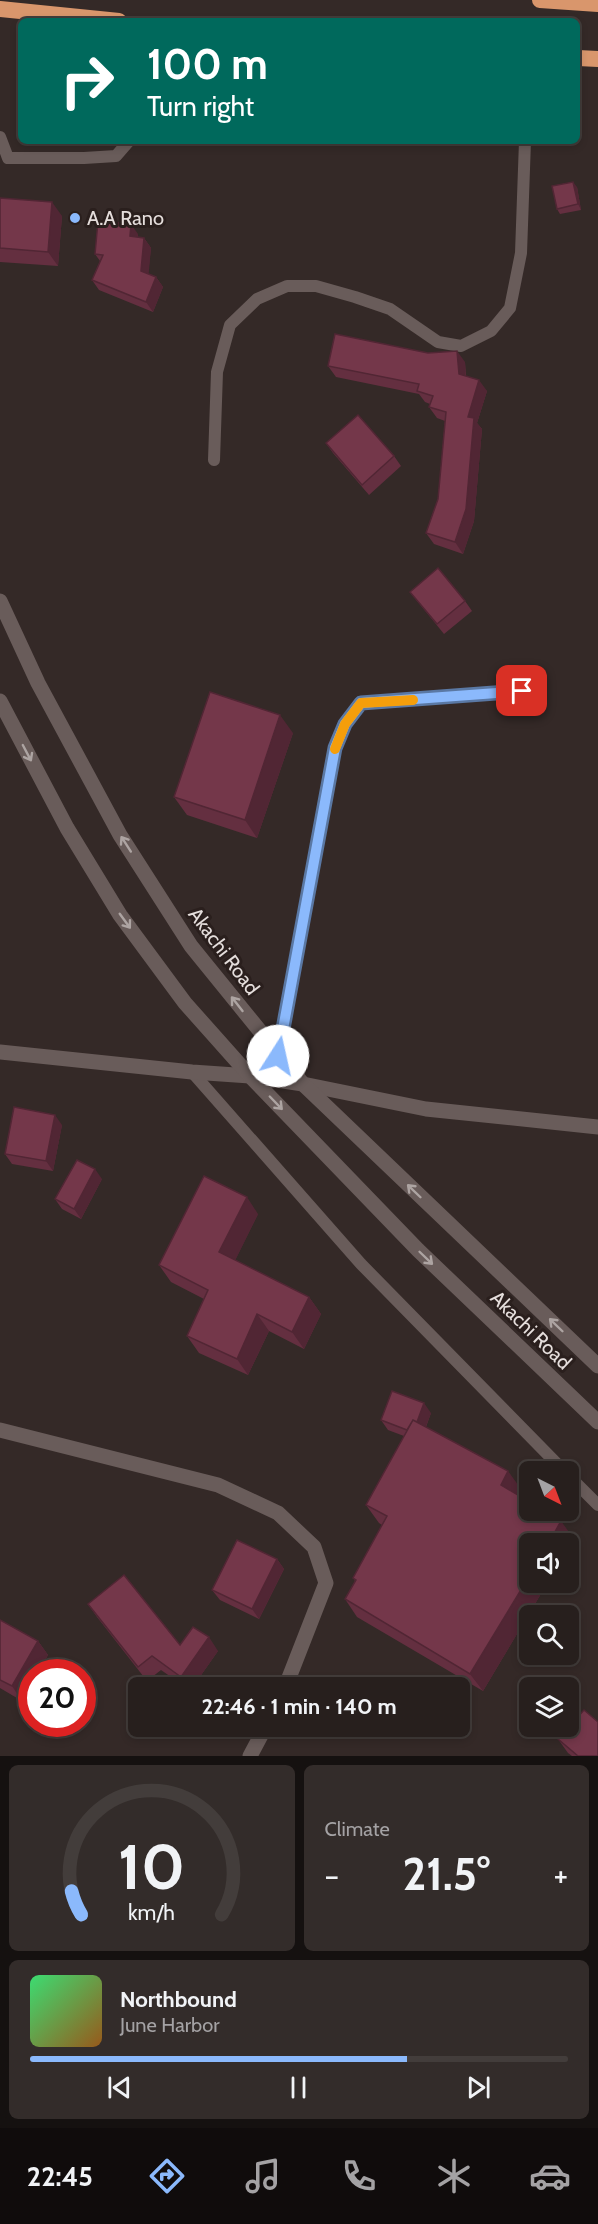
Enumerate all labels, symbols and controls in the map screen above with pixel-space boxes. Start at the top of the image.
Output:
text: 100 m [147,38,268,90]
icon: right [48,42,126,120]
text: Turn right [147,90,254,123]
place label: A.A Rano [87,206,164,230]
marker: A.A Rano [68,211,82,225]
pin [496,665,547,716]
icon: arrive [505,674,538,707]
one-way arrow [22,743,33,761]
one-way arrow [120,836,132,853]
street label: Akachi Road [183,903,265,999]
one-way arrow [118,913,131,929]
one-way arrow [231,996,244,1012]
position arrow [246,1024,310,1088]
one-way arrow [269,1096,283,1111]
one-way arrow [407,1183,422,1198]
one-way arrow [419,1251,434,1265]
street label: Akachi Road [486,1286,576,1374]
one-way arrow [548,1318,563,1332]
north arrow [519,1461,579,1521]
map controls [519,1461,579,1737]
button: sound [519,1533,579,1593]
button: search [519,1605,579,1665]
speed limit sign: 20 [18,1659,96,1737]
button: layers [519,1677,579,1737]
text: 22:46 · 1 min · 140 m [201,1693,397,1720]
text: Climate [325,1817,390,1841]
text: 10 [118,1829,185,1905]
text: 21.5° [402,1847,490,1901]
text: − [325,1855,339,1895]
text: + [553,1855,568,1895]
text: km/h [128,1899,175,1925]
text: Northbound [120,1986,237,2013]
text: June Harbor [120,2013,220,2037]
icon: previous [103,2071,136,2104]
icon: pause [282,2071,315,2104]
icon: next [462,2071,495,2104]
icon: directions [146,2155,188,2197]
icon: music [242,2155,284,2197]
icon: phone [338,2155,380,2197]
icon: climate [433,2155,475,2197]
icon: car [529,2155,571,2197]
text: 22:45 [27,2160,93,2193]

